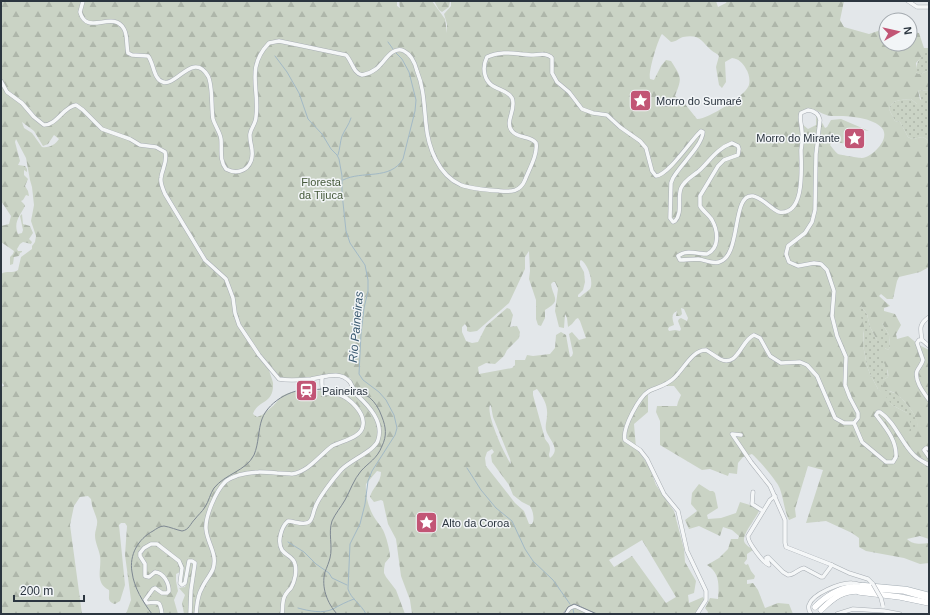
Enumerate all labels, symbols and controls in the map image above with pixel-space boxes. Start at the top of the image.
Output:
north arrow [878,12,918,52]
text: N [901,26,914,35]
place icon: Morro do Sumaré [628,88,654,114]
place label: Morro do Sumaré [656,95,742,107]
place icon: Morro do Mirante [842,125,868,151]
place label: Morro do Mirante [756,132,840,144]
park label: Floresta da Tijuca [299,176,344,201]
water label: Rio Paineiras [346,291,366,363]
station icon: Paineiras [293,378,319,404]
place label: Paineiras [322,385,368,397]
place icon: Alto da Coroa [414,510,440,536]
place label: Alto da Coroa [442,517,510,529]
scale bar [14,577,84,603]
text: 200 m [20,584,53,598]

